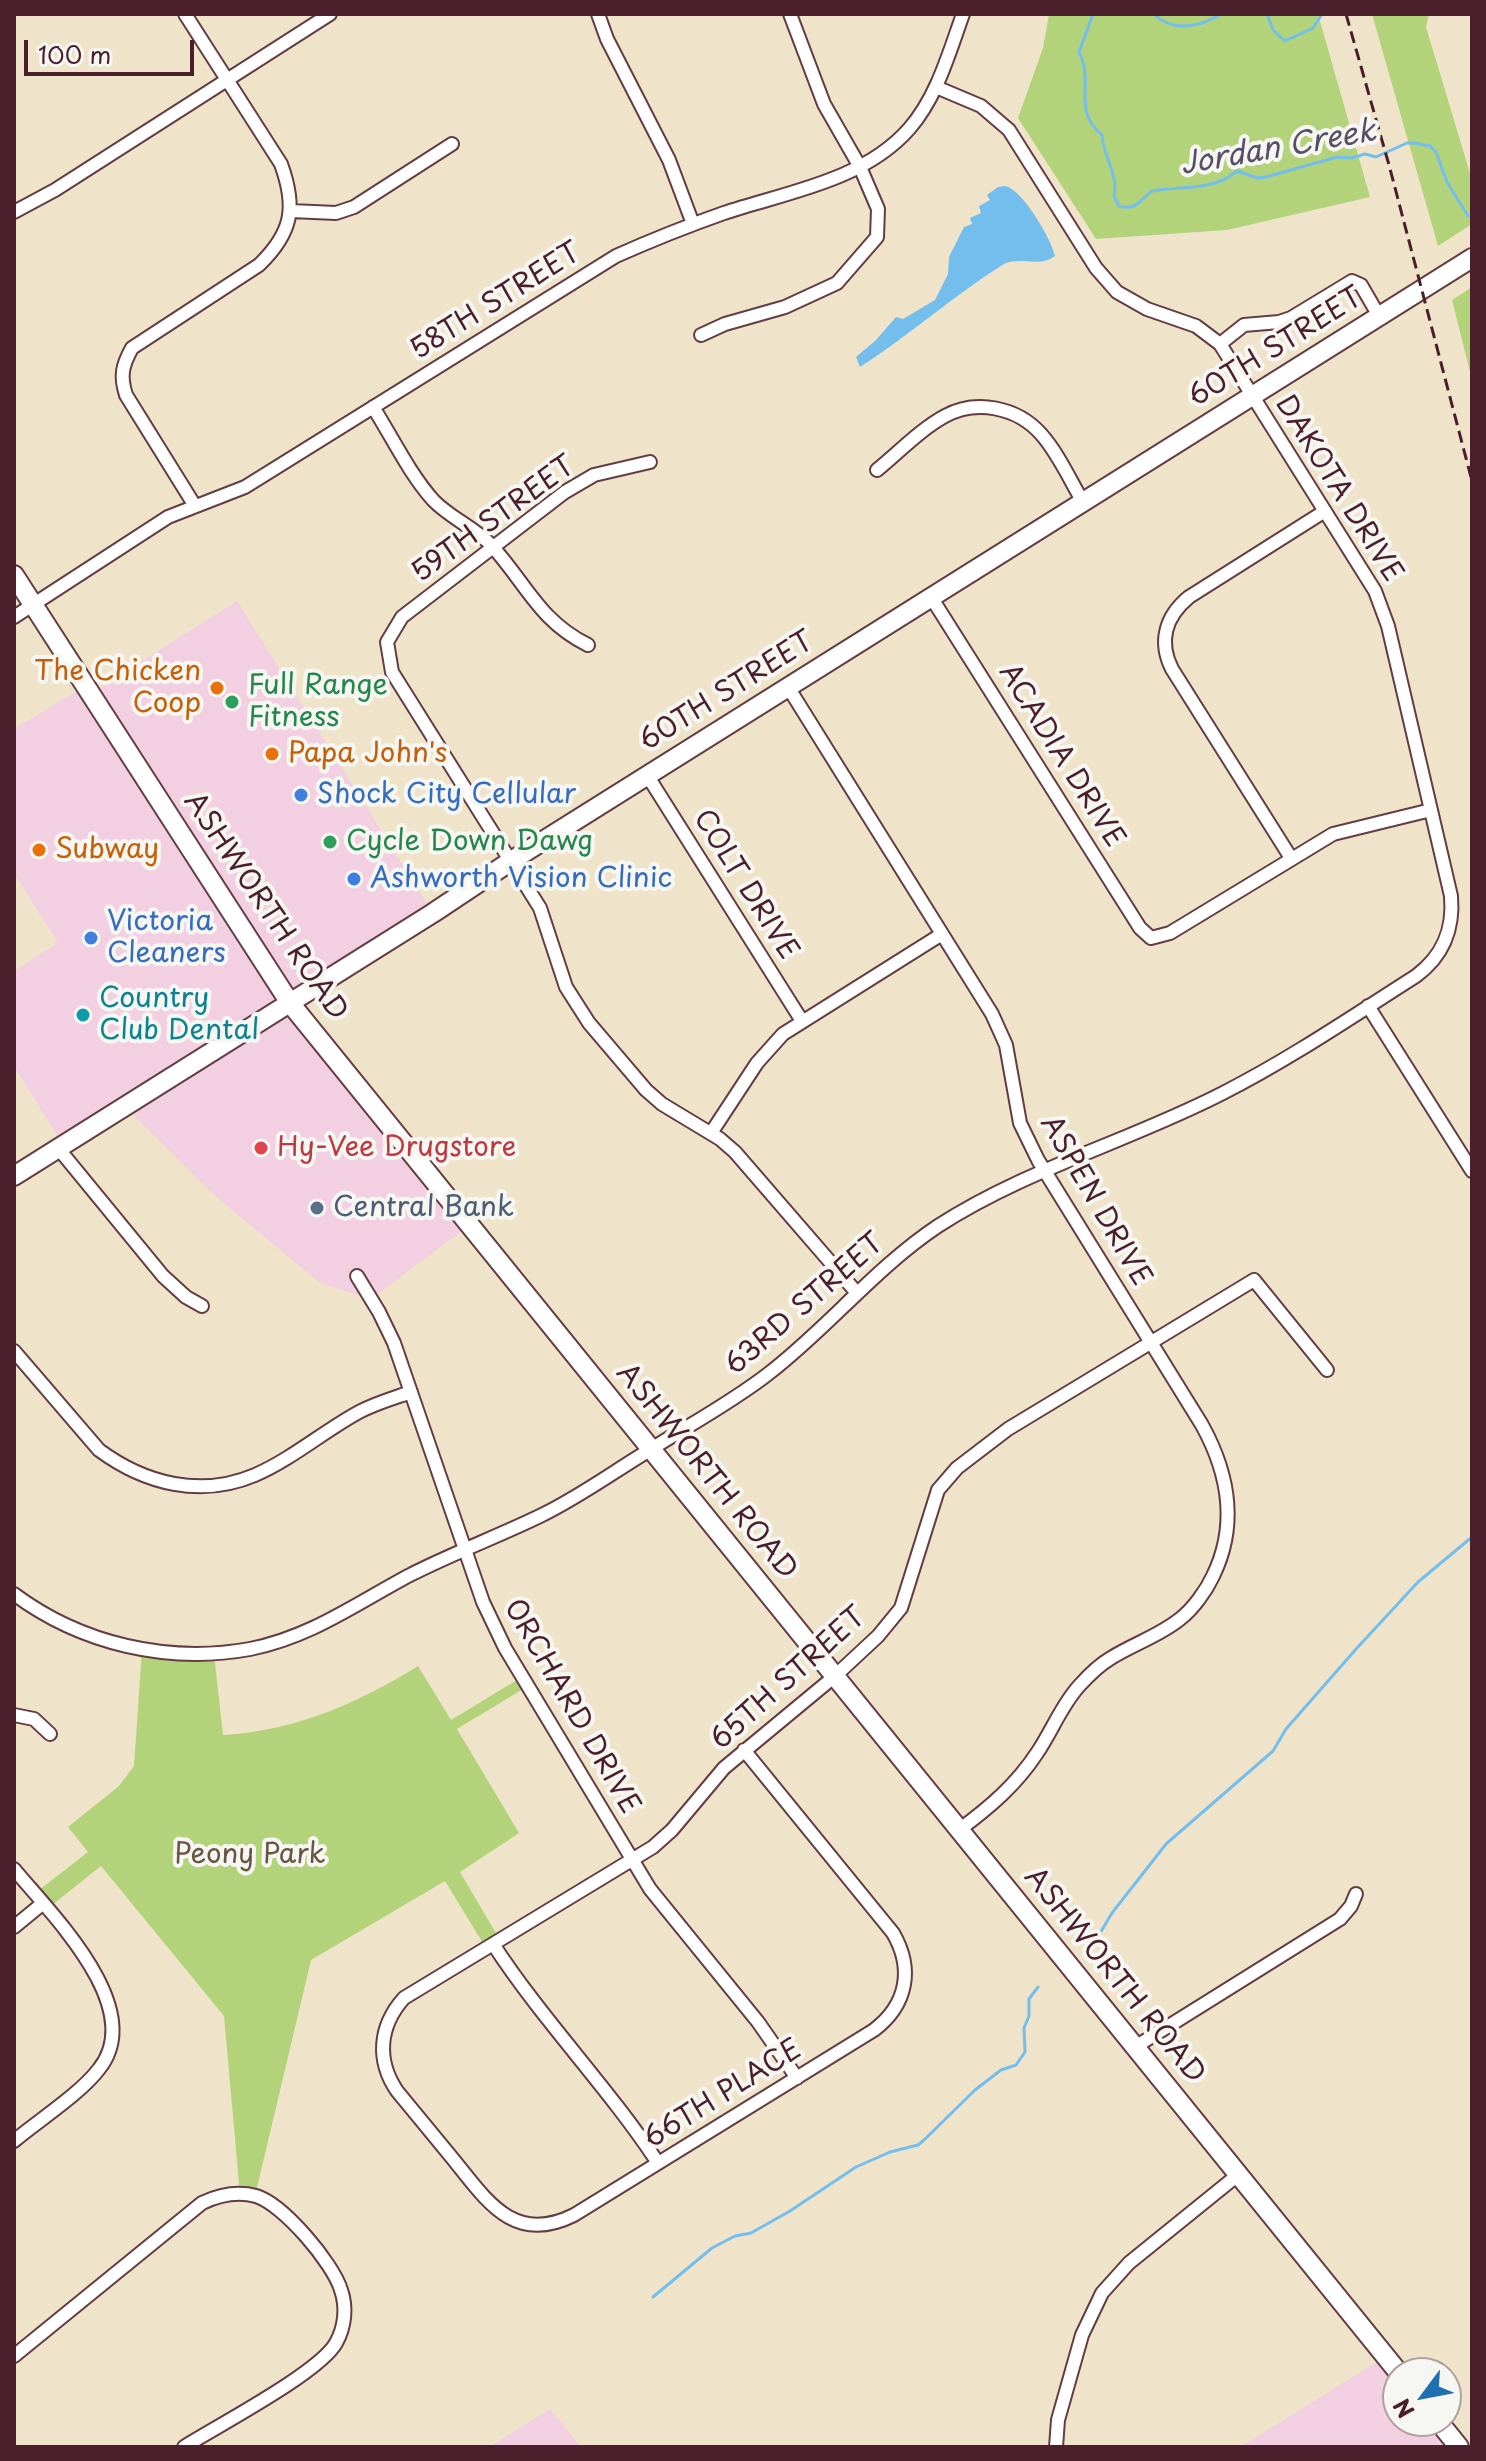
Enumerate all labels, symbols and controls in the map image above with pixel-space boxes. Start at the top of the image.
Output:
scale bar [28,24,198,74]
text: 100 m [38,36,111,72]
water label: Jordan Creek [1177,114,1379,184]
street label: 58TH STREET [405,236,587,368]
street label: 60TH STREET [1183,281,1369,415]
street label: DAKOTA DRIVE [1267,390,1409,588]
street label: 59TH STREET [406,450,582,590]
street label: 60TH STREET [634,625,820,759]
place label: The Chicken Coop [34,655,201,721]
street label: ACADIA DRIVE [991,658,1131,854]
place label: Full Range Fitness [248,669,388,735]
marker: The Chicken Coop [208,679,226,697]
marker: Full Range Fitness [223,693,241,711]
place label: Papa John's [288,737,447,771]
marker: Papa John's [263,745,281,763]
place label: Shock City Cellular [317,778,576,812]
marker: Shock City Cellular [292,786,310,804]
street label: ASHWORTH ROAD [176,787,354,1027]
street label: COLT DRIVE [685,804,805,966]
place label: Cycle Down Dawg [346,825,593,859]
place label: Subway [55,833,159,867]
marker: Cycle Down Dawg [321,833,339,851]
marker: Subway [30,841,48,859]
place label: Ashworth Vision Clinic [370,862,672,896]
marker: Ashworth Vision Clinic [345,870,363,888]
place label: Victoria Cleaners [107,905,226,971]
marker: Victoria Cleaners [82,929,100,947]
place label: Country Club Dental [99,982,259,1048]
marker: Country Club Dental [74,1006,92,1024]
street label: ASPEN DRIVE [1033,1110,1157,1292]
place label: Hy-Vee Drugstore [277,1131,516,1165]
marker: Hy-Vee Drugstore [252,1139,270,1157]
place label: Central Bank [333,1191,514,1225]
marker: Central Bank [308,1199,326,1217]
street label: 63RD STREET [719,1227,891,1383]
street label: ASHWORTH ROAD [609,1357,803,1587]
street label: ORCHARD DRIVE [496,1594,646,1820]
street label: 65TH STREET [705,1601,873,1757]
park label: Peony Park [174,1838,326,1872]
street label: ASHWORTH ROAD [1017,1861,1211,2091]
street label: 66TH PLACE [638,2033,808,2157]
north arrow [1382,2357,1462,2437]
text: N [1384,2393,1422,2425]

